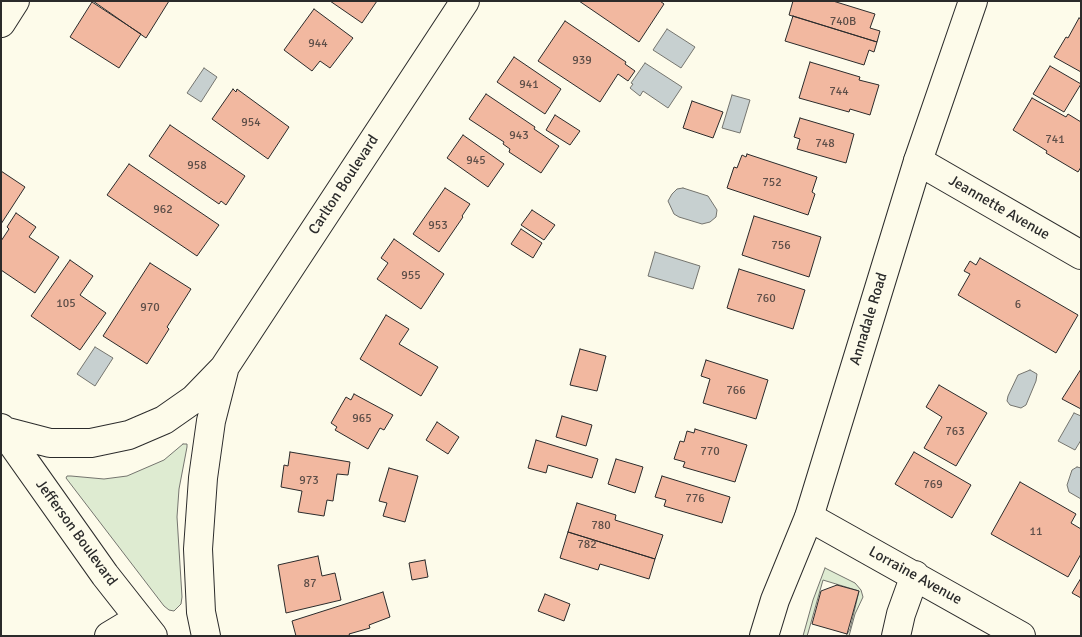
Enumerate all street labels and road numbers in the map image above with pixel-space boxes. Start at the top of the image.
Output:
street label: Carlton Boulevard [305,132,383,238]
street label: Jeannette Avenue [945,172,1053,244]
street label: Annadale Road [846,271,892,367]
street label: Jefferson Boulevard [31,476,121,590]
street label: Lorraine Avenue [865,543,965,609]

